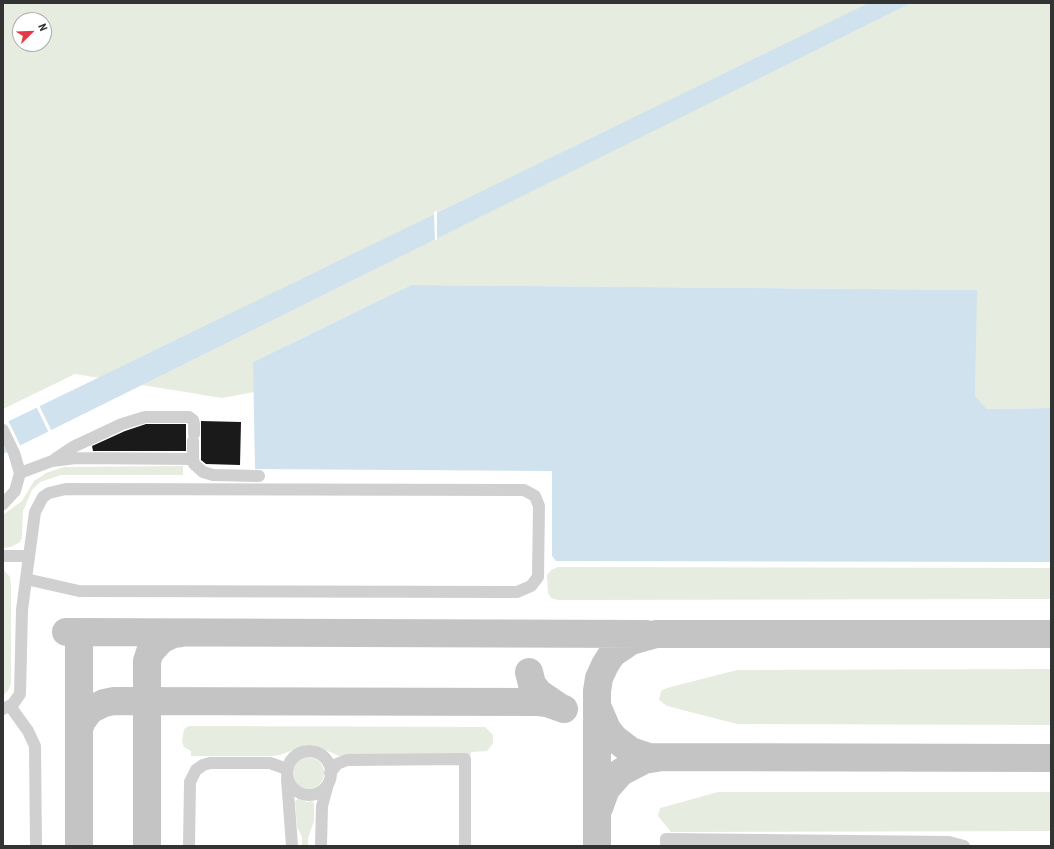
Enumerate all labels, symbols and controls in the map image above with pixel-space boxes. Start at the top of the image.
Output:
north arrow [12,12,52,52]
text: N [35,22,50,33]

